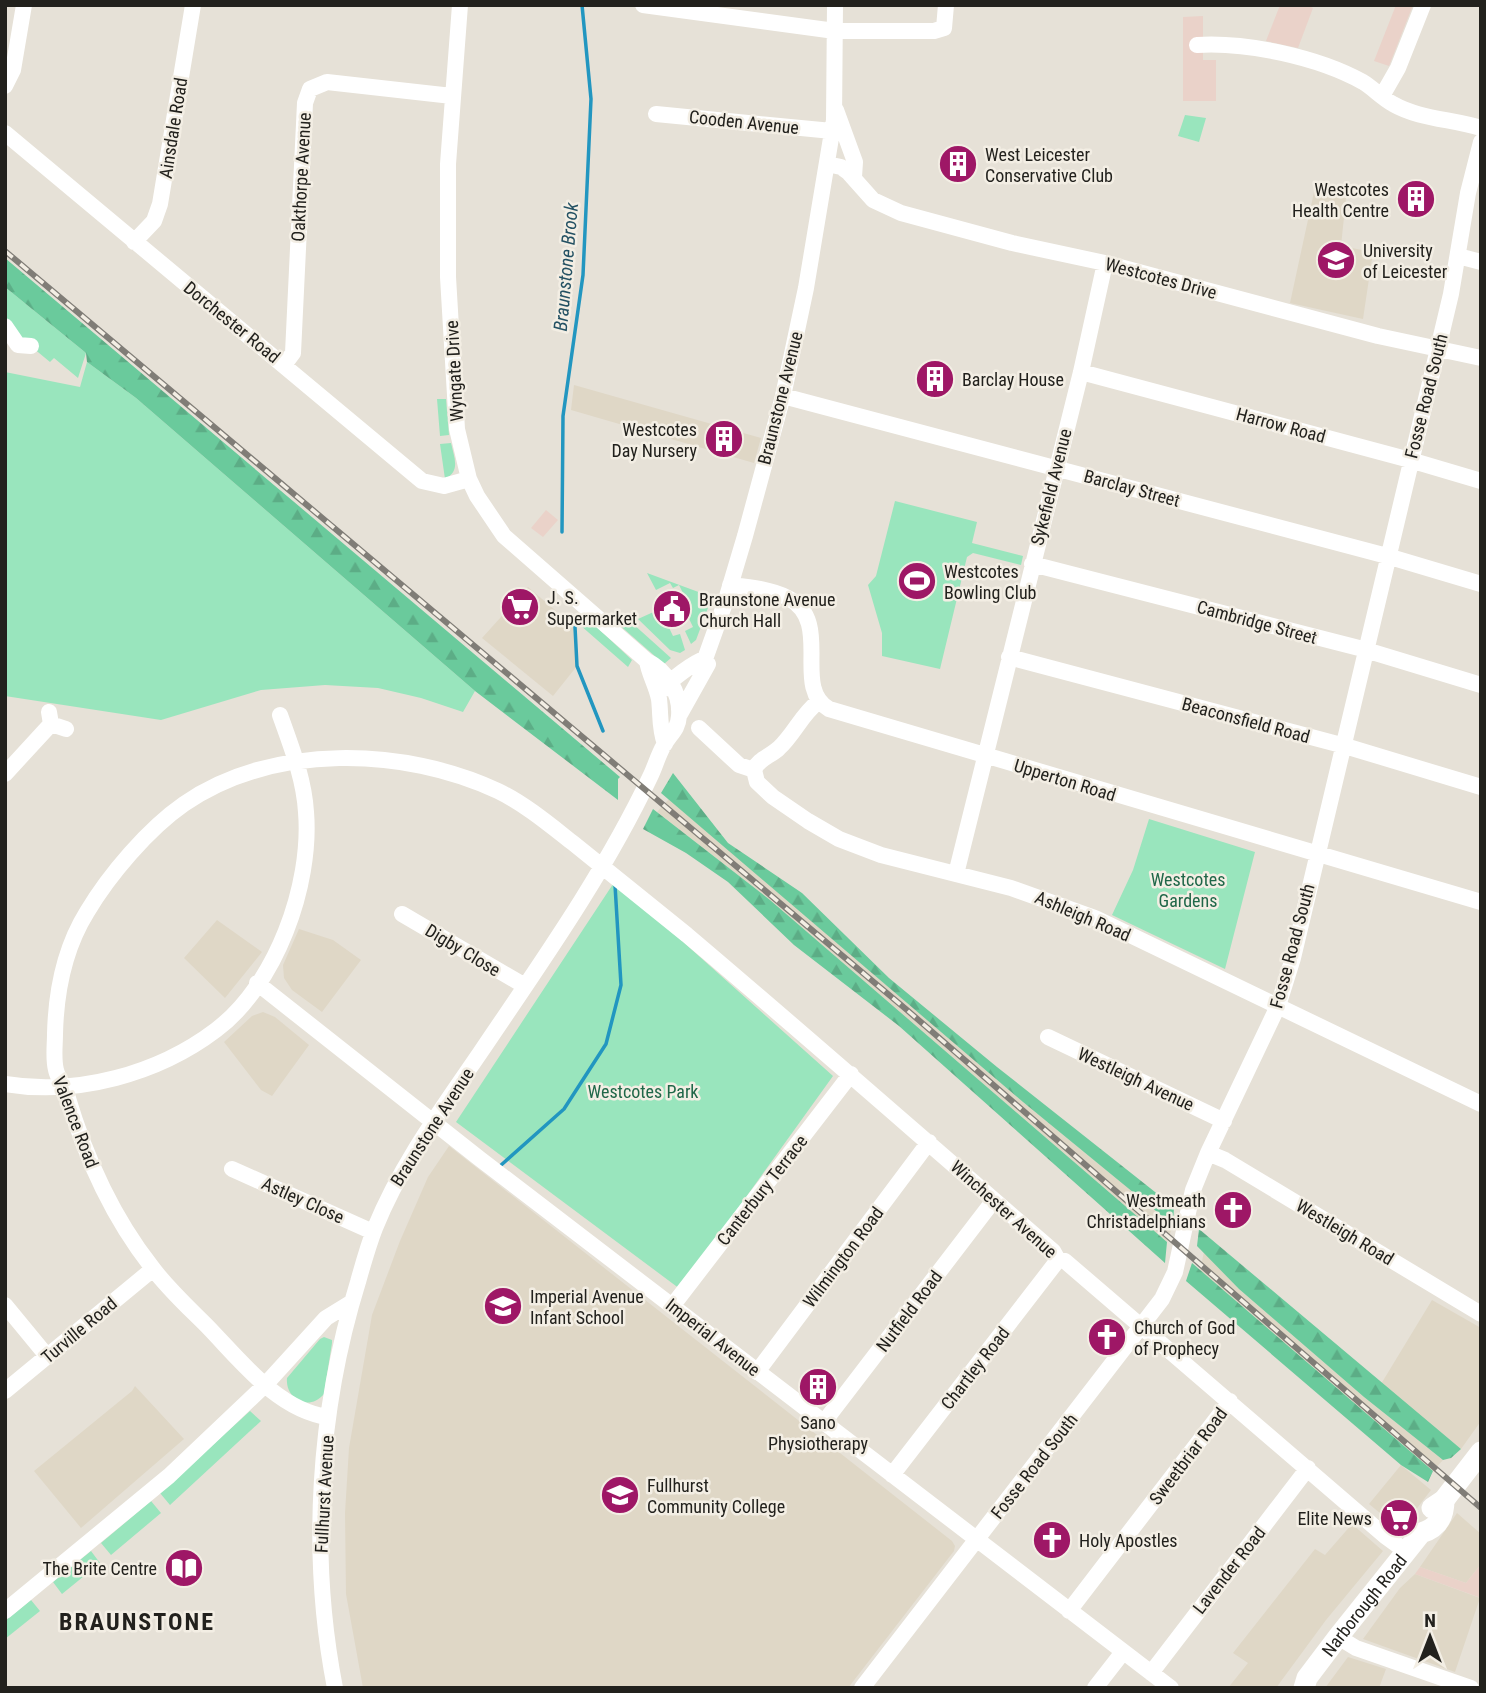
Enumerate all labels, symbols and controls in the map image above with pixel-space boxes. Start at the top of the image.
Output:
street label: Ainsdale Road [155,76,191,180]
street label: Cooden Avenue [688,106,800,138]
street label: Oakthorpe Avenue [287,112,315,242]
building icon: West Leicester Conservative Club [937,143,979,185]
place label: West Leicester Conservative Club [985,144,1113,186]
building icon: Westcotes Health Centre [1395,178,1437,220]
place label: Westcotes Health Centre [1292,179,1389,221]
water label: Braunstone Brook [549,201,583,332]
school or university icon: University of Leicester [1315,239,1357,281]
place label: University of Leicester [1363,240,1448,282]
street label: Westcotes Drive [1103,253,1219,303]
street label: Dorchester Road [180,277,284,367]
street label: Wyngate Drive [441,320,467,422]
street label: Braunstone Avenue [753,329,807,467]
street label: Fosse Road South [1400,331,1452,461]
building icon: Barclay House [914,358,956,400]
place label: Barclay House [962,369,1064,390]
street label: Harrow Road [1234,403,1328,447]
building icon: Westcotes Day Nursery [703,418,745,460]
place label: Westcotes Day Nursery [611,419,697,461]
street label: Sykefield Avenue [1026,426,1076,548]
street label: Barclay Street [1082,465,1182,511]
sports icon: Westcotes Bowling Club [896,560,938,602]
place label: Westcotes Bowling Club [944,561,1037,603]
supermarket icon: J. S. Supermarket [499,586,541,628]
place label: J. S. Supermarket [547,587,637,629]
public building icon: Braunstone Avenue Church Hall [651,588,693,630]
place label: Braunstone Avenue Church Hall [699,589,836,631]
street label: Cambridge Street [1195,596,1319,648]
street label: Beaconsfield Road [1180,693,1312,747]
street label: Upperton Road [1012,755,1118,805]
park label: Westcotes Gardens [1151,869,1225,911]
street label: Fosse Road South [1265,882,1319,1010]
street label: Ashleigh Road [1032,886,1134,946]
street label: Digby Close [422,919,504,981]
street label: Westleigh Avenue [1075,1043,1197,1115]
street label: Braunstone Avenue [386,1064,478,1190]
street label: Valence Road [49,1073,103,1171]
park label: Westcotes Park [588,1081,698,1102]
street label: Canterbury Terrace [712,1131,812,1249]
street label: Winchester Avenue [947,1156,1061,1262]
street label: Astley Close [259,1173,347,1227]
church icon: Westmeath Christadelphians [1212,1189,1254,1231]
place label: Westmeath Christadelphians [1087,1190,1206,1232]
street label: Westleigh Road [1292,1195,1398,1269]
street label: Wilmington Road [798,1203,888,1311]
street label: Nutfield Road [872,1266,946,1356]
school or university icon: Imperial Avenue Infant School [482,1285,524,1327]
place label: Imperial Avenue Infant School [530,1286,644,1328]
street label: Turville Road [37,1292,121,1368]
street label: Imperial Avenue [662,1294,764,1380]
church icon: Church of God of Prophecy [1086,1316,1128,1358]
place label: Church of God of Prophecy [1134,1317,1236,1359]
street label: Chartley Road [936,1323,1014,1413]
building icon: Sano Physiotherapy [797,1366,839,1408]
street label: Sweetbriar Road [1145,1403,1231,1509]
street label: Fosse Road South [986,1409,1082,1523]
place label: Sano Physiotherapy [768,1412,869,1454]
street label: Fullhurst Avenue [310,1435,338,1553]
school or university icon: Fullhurst Community College [599,1474,641,1516]
place label: Fullhurst Community College [647,1475,785,1517]
supermarket icon: Elite News [1378,1497,1420,1539]
place label: Elite News [1297,1508,1372,1529]
church icon: Holy Apostles [1031,1519,1073,1561]
street label: Lavender Road [1188,1522,1270,1618]
place label: Holy Apostles [1079,1530,1178,1551]
library icon: The Brite Centre [163,1547,205,1589]
street label: Narborough Road [1317,1550,1411,1660]
place label: The Brite Centre [43,1558,157,1579]
north arrow [1395,1602,1465,1672]
district label: BRAUNSTONE [59,1608,215,1636]
text: N [1424,1609,1436,1632]

